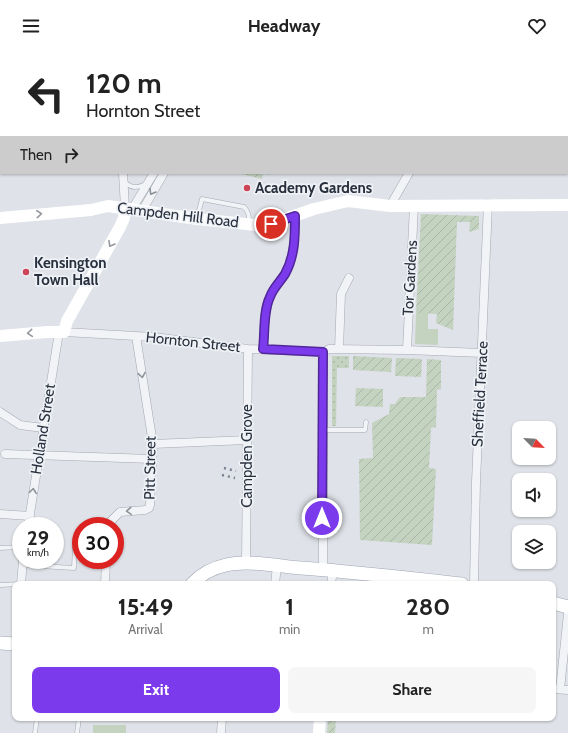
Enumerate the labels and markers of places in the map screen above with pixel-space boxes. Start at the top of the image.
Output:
place label: Academy Gardens [255,179,372,197]
marker: Academy Gardens [242,183,252,193]
pin [254,207,288,241]
place label: Kensington Town Hall [34,254,107,289]
marker: Kensington Town Hall [21,267,31,277]

